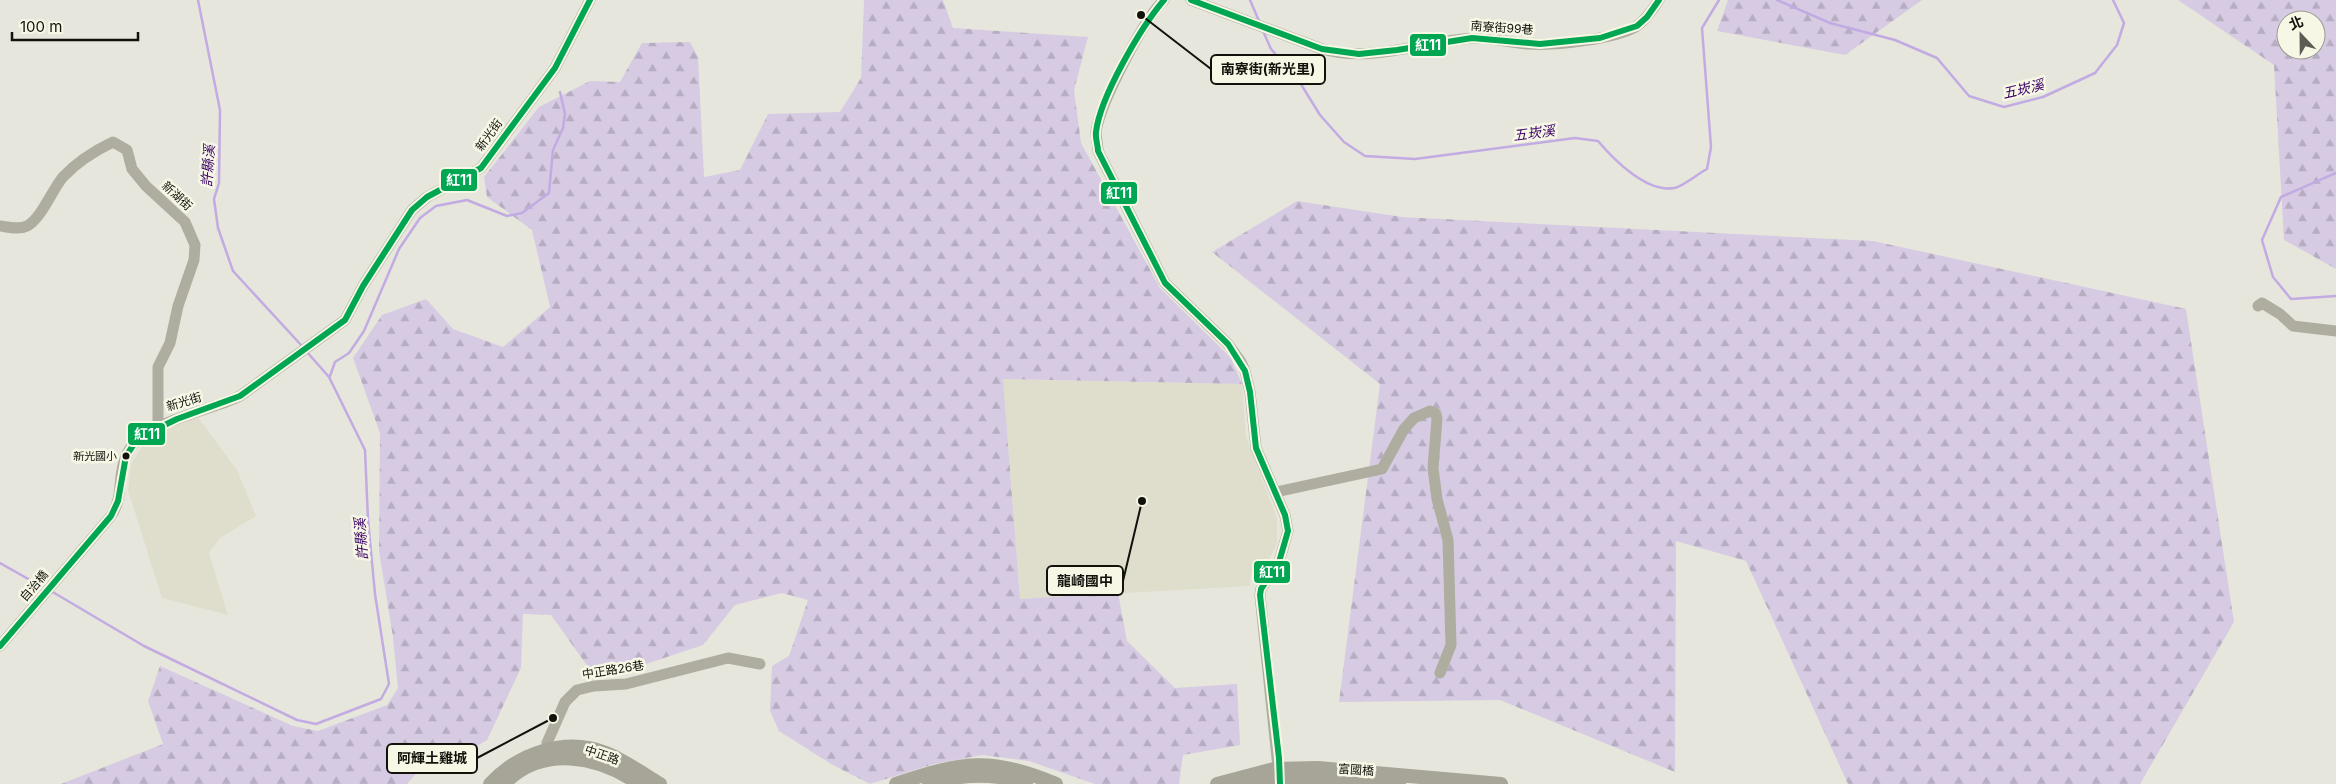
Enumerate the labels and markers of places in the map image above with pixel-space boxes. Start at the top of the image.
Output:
callout: 南寮街(新光里) [1211,55,1325,84]
place label: 新光國小 [73,449,117,463]
marker: 新光國小 [121,451,131,461]
callout: 龍崎國中 [1047,566,1123,595]
callout: 阿輝土雞城 [387,744,477,773]

